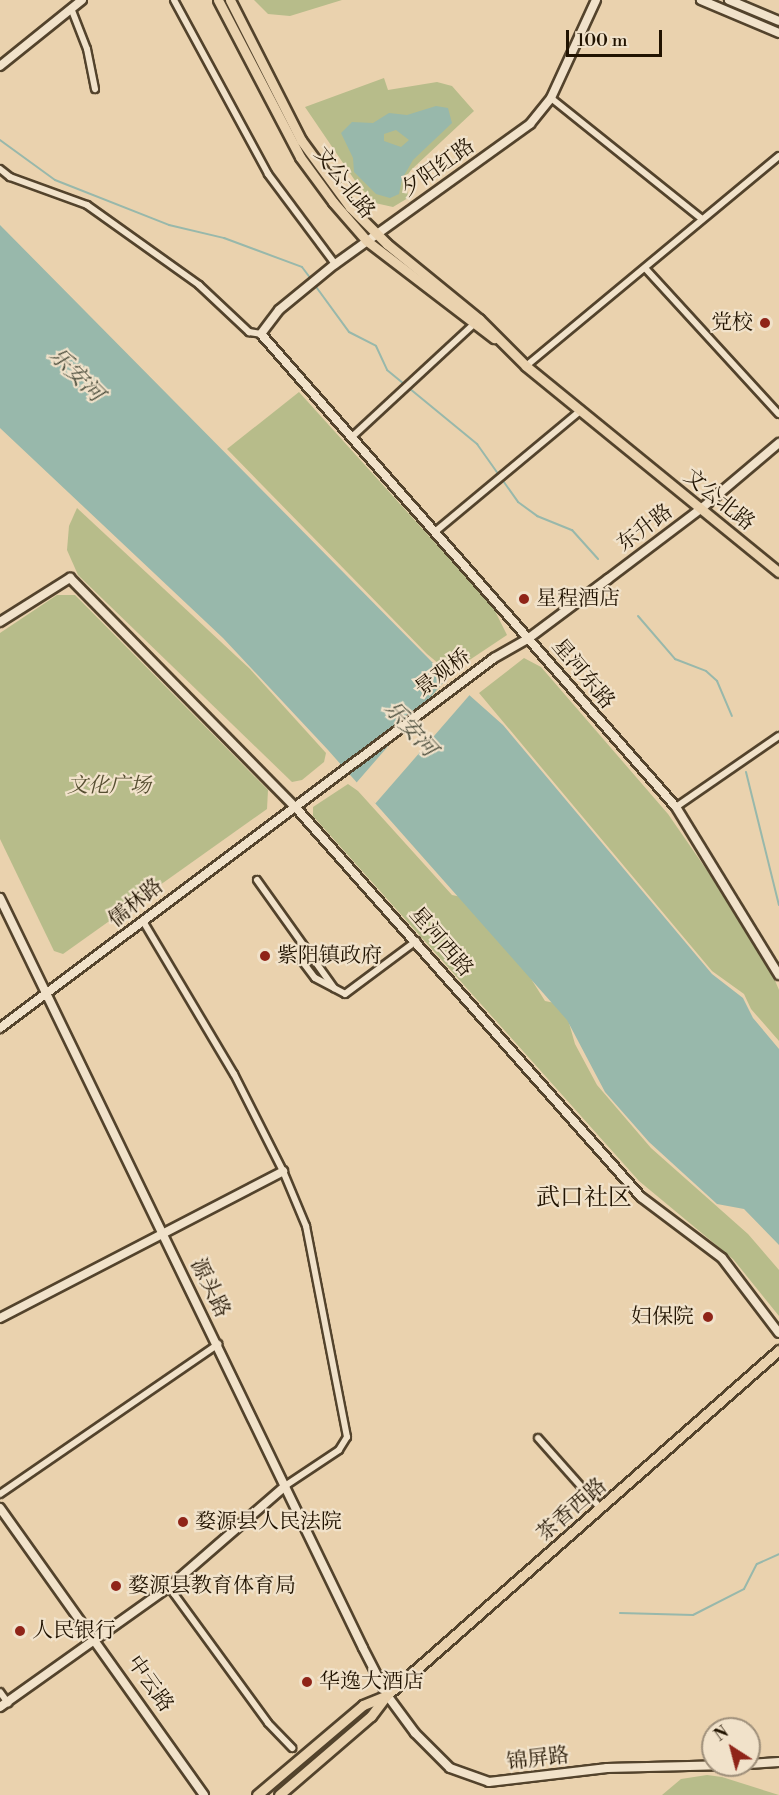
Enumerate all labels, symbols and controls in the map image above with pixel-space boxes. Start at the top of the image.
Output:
scale bar [569,18,665,56]
text: 100 m [577,29,628,52]
street label: 夕阳红路 [396,134,480,202]
street label: 文公北路 [308,142,380,224]
place label: 党校 [711,310,753,336]
marker: 党校 [758,316,772,330]
water label: 乐安河 [43,342,109,408]
street label: 文公北路 [678,464,760,536]
street label: 东升路 [612,499,678,557]
place label: 星程酒店 [536,586,620,612]
marker: 星程酒店 [517,592,531,606]
street label: 星河东路 [546,634,620,714]
street label: 景观桥 [410,644,476,702]
water label: 乐安河 [378,696,442,762]
park label: 文化广场 [67,773,151,799]
street label: 儒林路 [104,873,168,933]
street label: 星河西路 [404,902,478,982]
place label: 紫阳镇政府 [277,943,382,969]
marker: 紫阳镇政府 [258,949,272,963]
district label: 武口社区 [536,1185,632,1213]
street label: 源头路 [185,1254,235,1322]
place label: 妇保院 [631,1304,694,1330]
marker: 妇保院 [699,1308,717,1326]
street label: 茶香西路 [532,1473,612,1547]
place label: 婺源县人民法院 [195,1509,342,1535]
marker: 婺源县人民法院 [176,1515,190,1529]
place label: 婺源县教育体育局 [128,1573,296,1599]
marker: 婺源县教育体育局 [109,1579,123,1593]
place label: 人民银行 [32,1618,116,1644]
marker: 人民银行 [13,1624,27,1638]
street label: 中云路 [122,1651,178,1717]
place label: 华逸大酒店 [319,1669,424,1695]
marker: 华逸大酒店 [300,1675,314,1689]
north arrow [701,1717,761,1777]
text: N [711,1722,733,1746]
street label: 锦屏路 [505,1743,571,1775]

